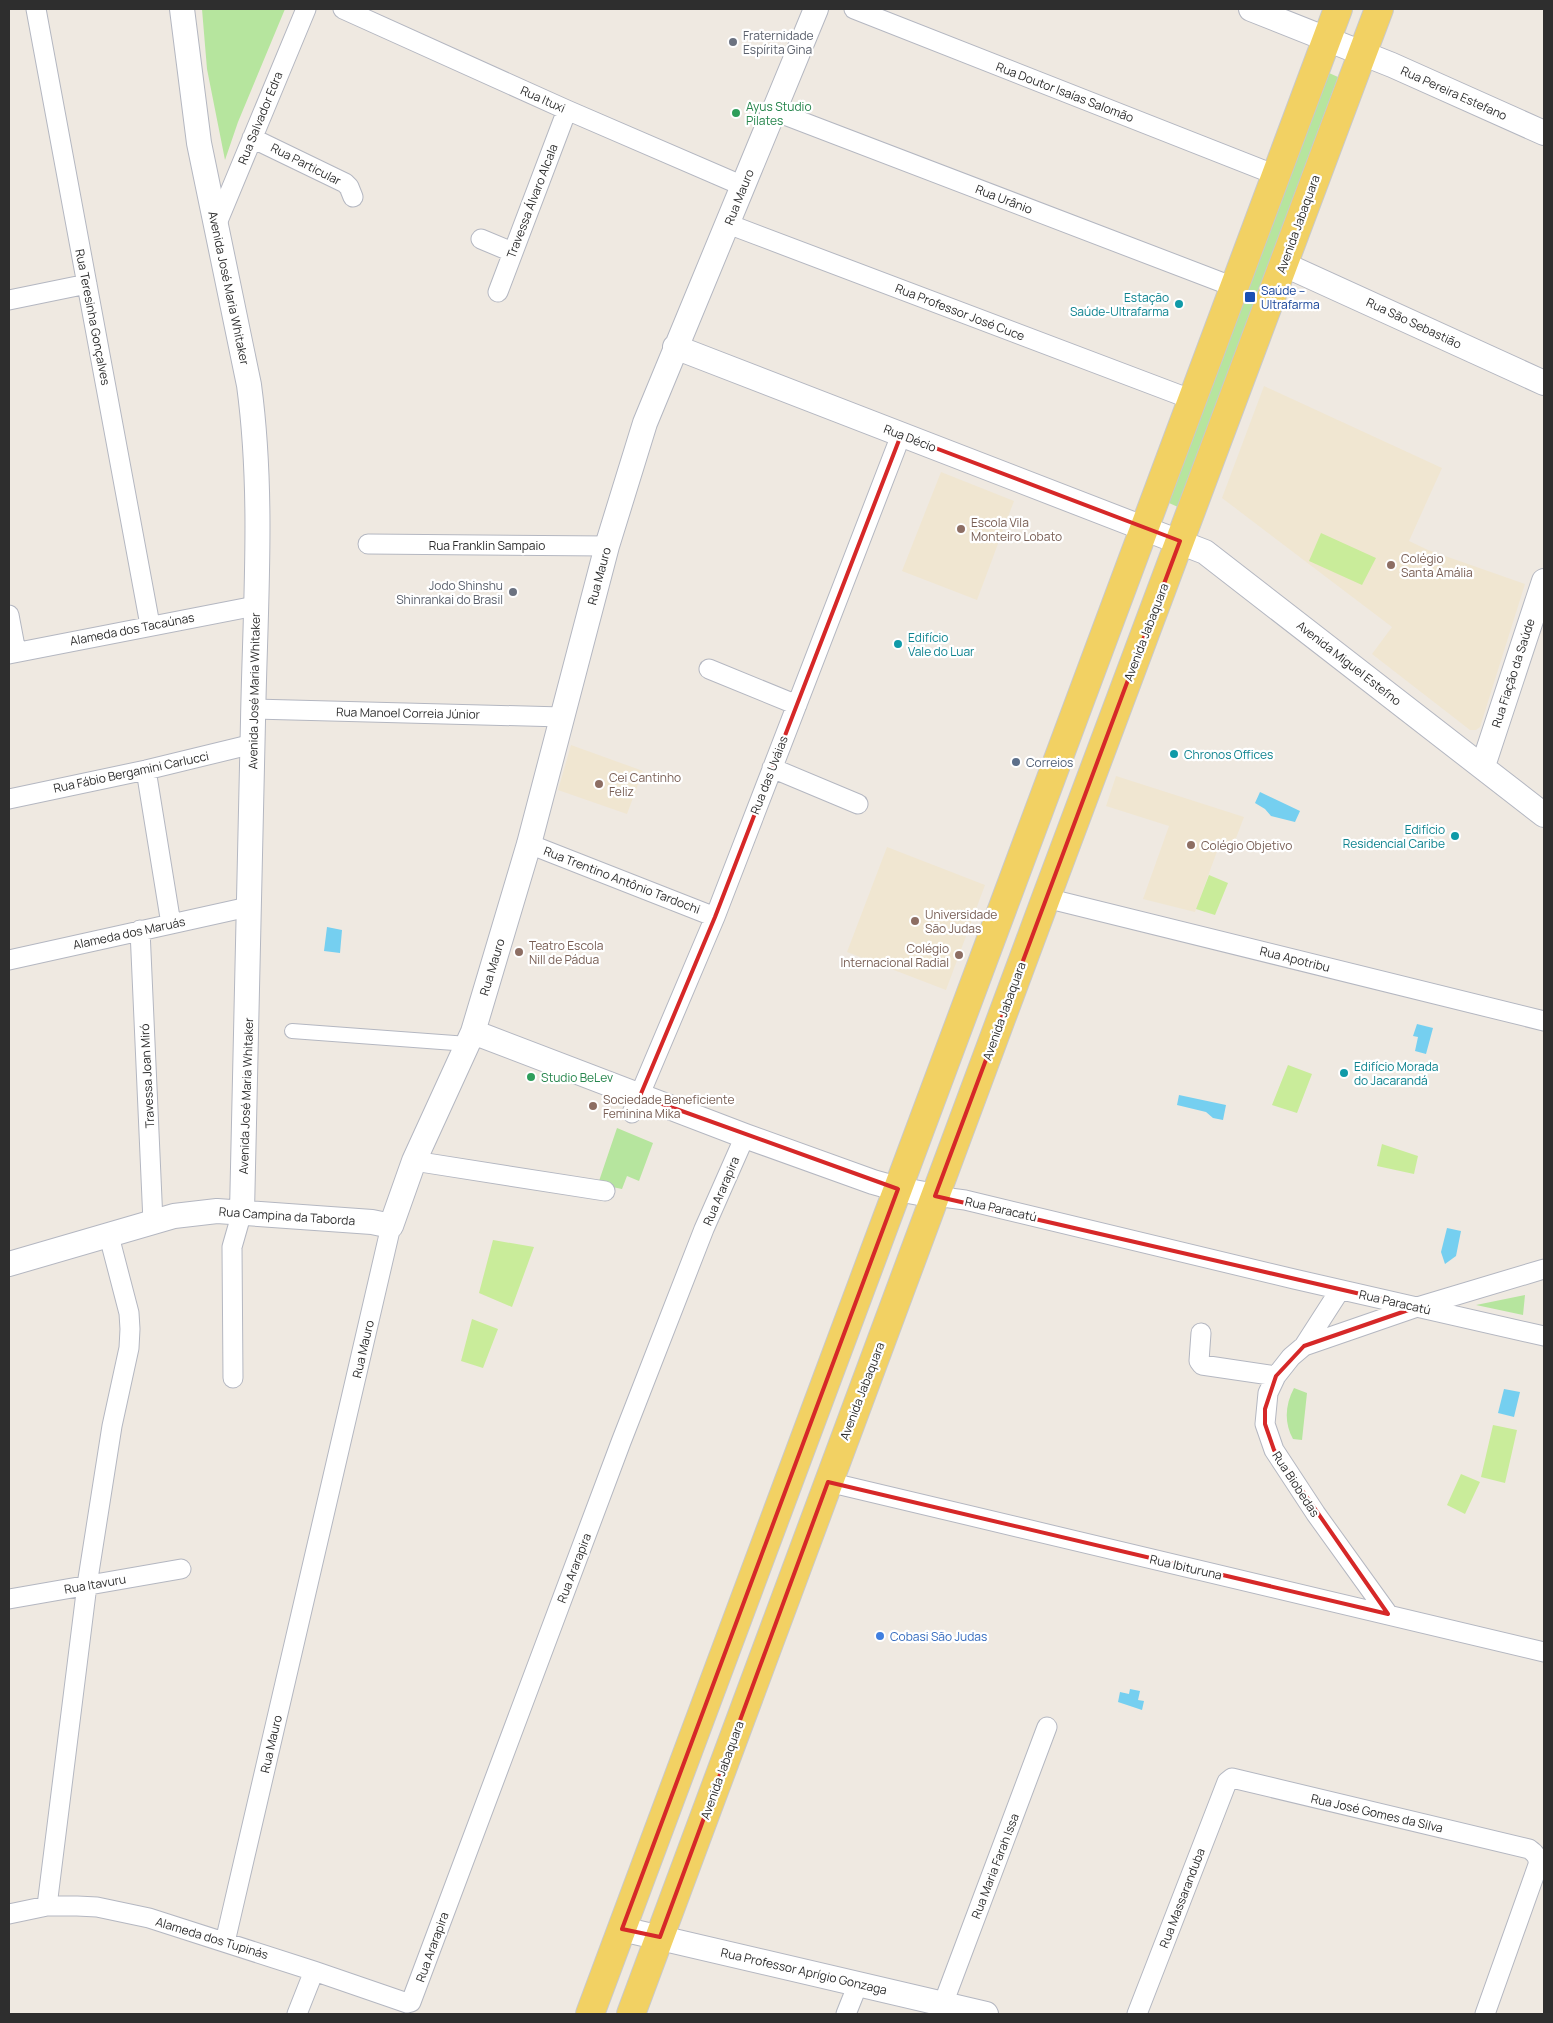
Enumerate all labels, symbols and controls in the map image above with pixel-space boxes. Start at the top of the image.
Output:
place label: Fraternidade Espírita Gina [743,27,814,58]
marker: Fraternidade Espírita Gina [727,36,739,48]
street label: Rua Doutor Isaías Salomão [994,58,1136,126]
street label: Rua Pereira Estefano [1398,62,1510,124]
street label: Rua Salvador Edra [234,69,286,167]
street label: Rua Ituxi [518,82,568,116]
place label: Ayus Studio Pilates [746,98,812,129]
marker: Ayus Studio Pilates [730,107,742,119]
street label: Rua Particular [268,139,345,189]
street label: Travessa Álvaro Alcala [502,141,562,261]
street label: Rua Mauro [720,166,758,228]
street label: Avenida Jabaquara [1272,172,1324,276]
street label: Rua Urânio [973,180,1035,218]
street label: Avenida José Maria Whitaker [204,209,254,367]
street label: Rua Teresinha Gonçalves [71,247,115,387]
street label: Rua Professor José Cuce [893,279,1027,345]
place label: Saúde – Ultrafarma [1261,282,1320,313]
place label: Estação Saúde-Ultrafarma [1070,289,1169,320]
marker: Saúde – Ultrafarma [1243,290,1257,304]
street label: Rua São Sebastião [1364,293,1464,353]
marker: Estação Saúde-Ultrafarma [1173,298,1185,310]
street label: Rua Décio [881,420,939,456]
place label: Escola Vila Monteiro Lobato [971,514,1062,545]
marker: Escola Vila Monteiro Lobato [955,523,967,535]
street label: Rua Franklin Sampaio [429,537,545,554]
street label: Rua Mauro [583,545,615,607]
place label: Colégio Santa Amália [1401,550,1473,581]
marker: Colégio Santa Amália [1385,559,1397,571]
place label: Jodo Shinshu Shinrankai do Brasil [396,577,503,608]
street label: Avenida Jabaquara [1120,581,1172,683]
marker: Jodo Shinshu Shinrankai do Brasil [507,586,519,598]
street label: Alameda dos Tacaúnas [68,609,196,649]
street label: Avenida José Maria Whitaker [244,612,264,770]
street label: Rua Fiação da Saúde [1487,616,1539,730]
street label: Avenida Miguel Estefno [1293,617,1405,709]
place label: Edifício Vale do Luar [908,629,975,660]
marker: Edifício Vale do Luar [892,638,904,650]
street label: Rua Manoel Correia Júnior [336,703,481,723]
street label: Rua das Uváias [746,733,792,817]
place label: Chronos Offices [1184,746,1273,763]
street label: Rua Fábio Bergamini Carlucci [52,747,210,797]
marker: Chronos Offices [1168,748,1180,760]
place label: Correios [1026,754,1073,771]
marker: Correios [1010,756,1022,768]
place label: Cei Cantinho Feliz [609,769,681,800]
marker: Cei Cantinho Feliz [593,778,605,790]
place label: Edifício Residencial Caribe [1343,821,1445,852]
marker: Edifício Residencial Caribe [1449,830,1461,842]
place label: Colégio Objetivo [1201,837,1292,854]
marker: Colégio Objetivo [1185,839,1197,851]
street label: Rua Trentino Antônio Tardochi [541,842,703,918]
place label: Universidade São Judas [925,906,997,937]
street label: Alameda dos Maruás [71,913,187,953]
marker: Universidade São Judas [909,915,921,927]
street label: Rua Mauro [475,936,509,998]
place label: Teatro Escola Nill de Pádua [529,937,603,968]
place label: Colégio Internacional Radial [840,940,949,971]
street label: Rua Apotribu [1258,942,1332,976]
marker: Teatro Escola Nill de Pádua [513,946,525,958]
marker: Colégio Internacional Radial [953,949,965,961]
street label: Avenida Jabaquara [978,959,1030,1063]
street label: Avenida José Maria Whitaker [235,1017,257,1175]
street label: Travessa Joan Miró [136,1023,158,1129]
place label: Edifício Morada do Jacarandá [1354,1058,1438,1089]
marker: Edifício Morada do Jacarandá [1338,1067,1350,1079]
place label: Studio BeLev [541,1069,613,1086]
marker: Studio BeLev [525,1071,537,1083]
place label: Sociedade Beneficiente Feminina Mika [603,1091,734,1122]
marker: Sociedade Beneficiente Feminina Mika [587,1100,599,1112]
street label: Rua Ararapira [699,1154,743,1228]
street label: Rua Paracatú [963,1192,1039,1226]
street label: Rua Campina da Taborda [218,1203,356,1229]
street label: Rua Paracatú [1357,1285,1433,1319]
street label: Rua Mauro [348,1318,378,1380]
street label: Avenida Jabaquara [836,1340,888,1442]
street label: Rua Biobedas [1268,1448,1324,1520]
street label: Rua Ararapira [553,1531,595,1605]
street label: Rua Ibituruna [1148,1550,1224,1584]
street label: Rua Itavuru [63,1570,127,1598]
place label: Cobasi São Judas [890,1628,987,1645]
marker: Cobasi São Judas [874,1630,886,1642]
street label: Rua Mauro [256,1713,286,1775]
street label: Avenida Jabaquara [696,1718,748,1822]
street label: Rua José Gomes da Silva [1309,1790,1445,1836]
street label: Rua Maria Farah Issa [967,1811,1023,1921]
street label: Rua Massaranduba [1155,1846,1209,1950]
street label: Rua Ararapira [411,1910,453,1984]
street label: Alameda dos Tupinás [154,1913,270,1963]
street label: Rua Professor Aprígio Gonzaga [719,1944,889,1998]

